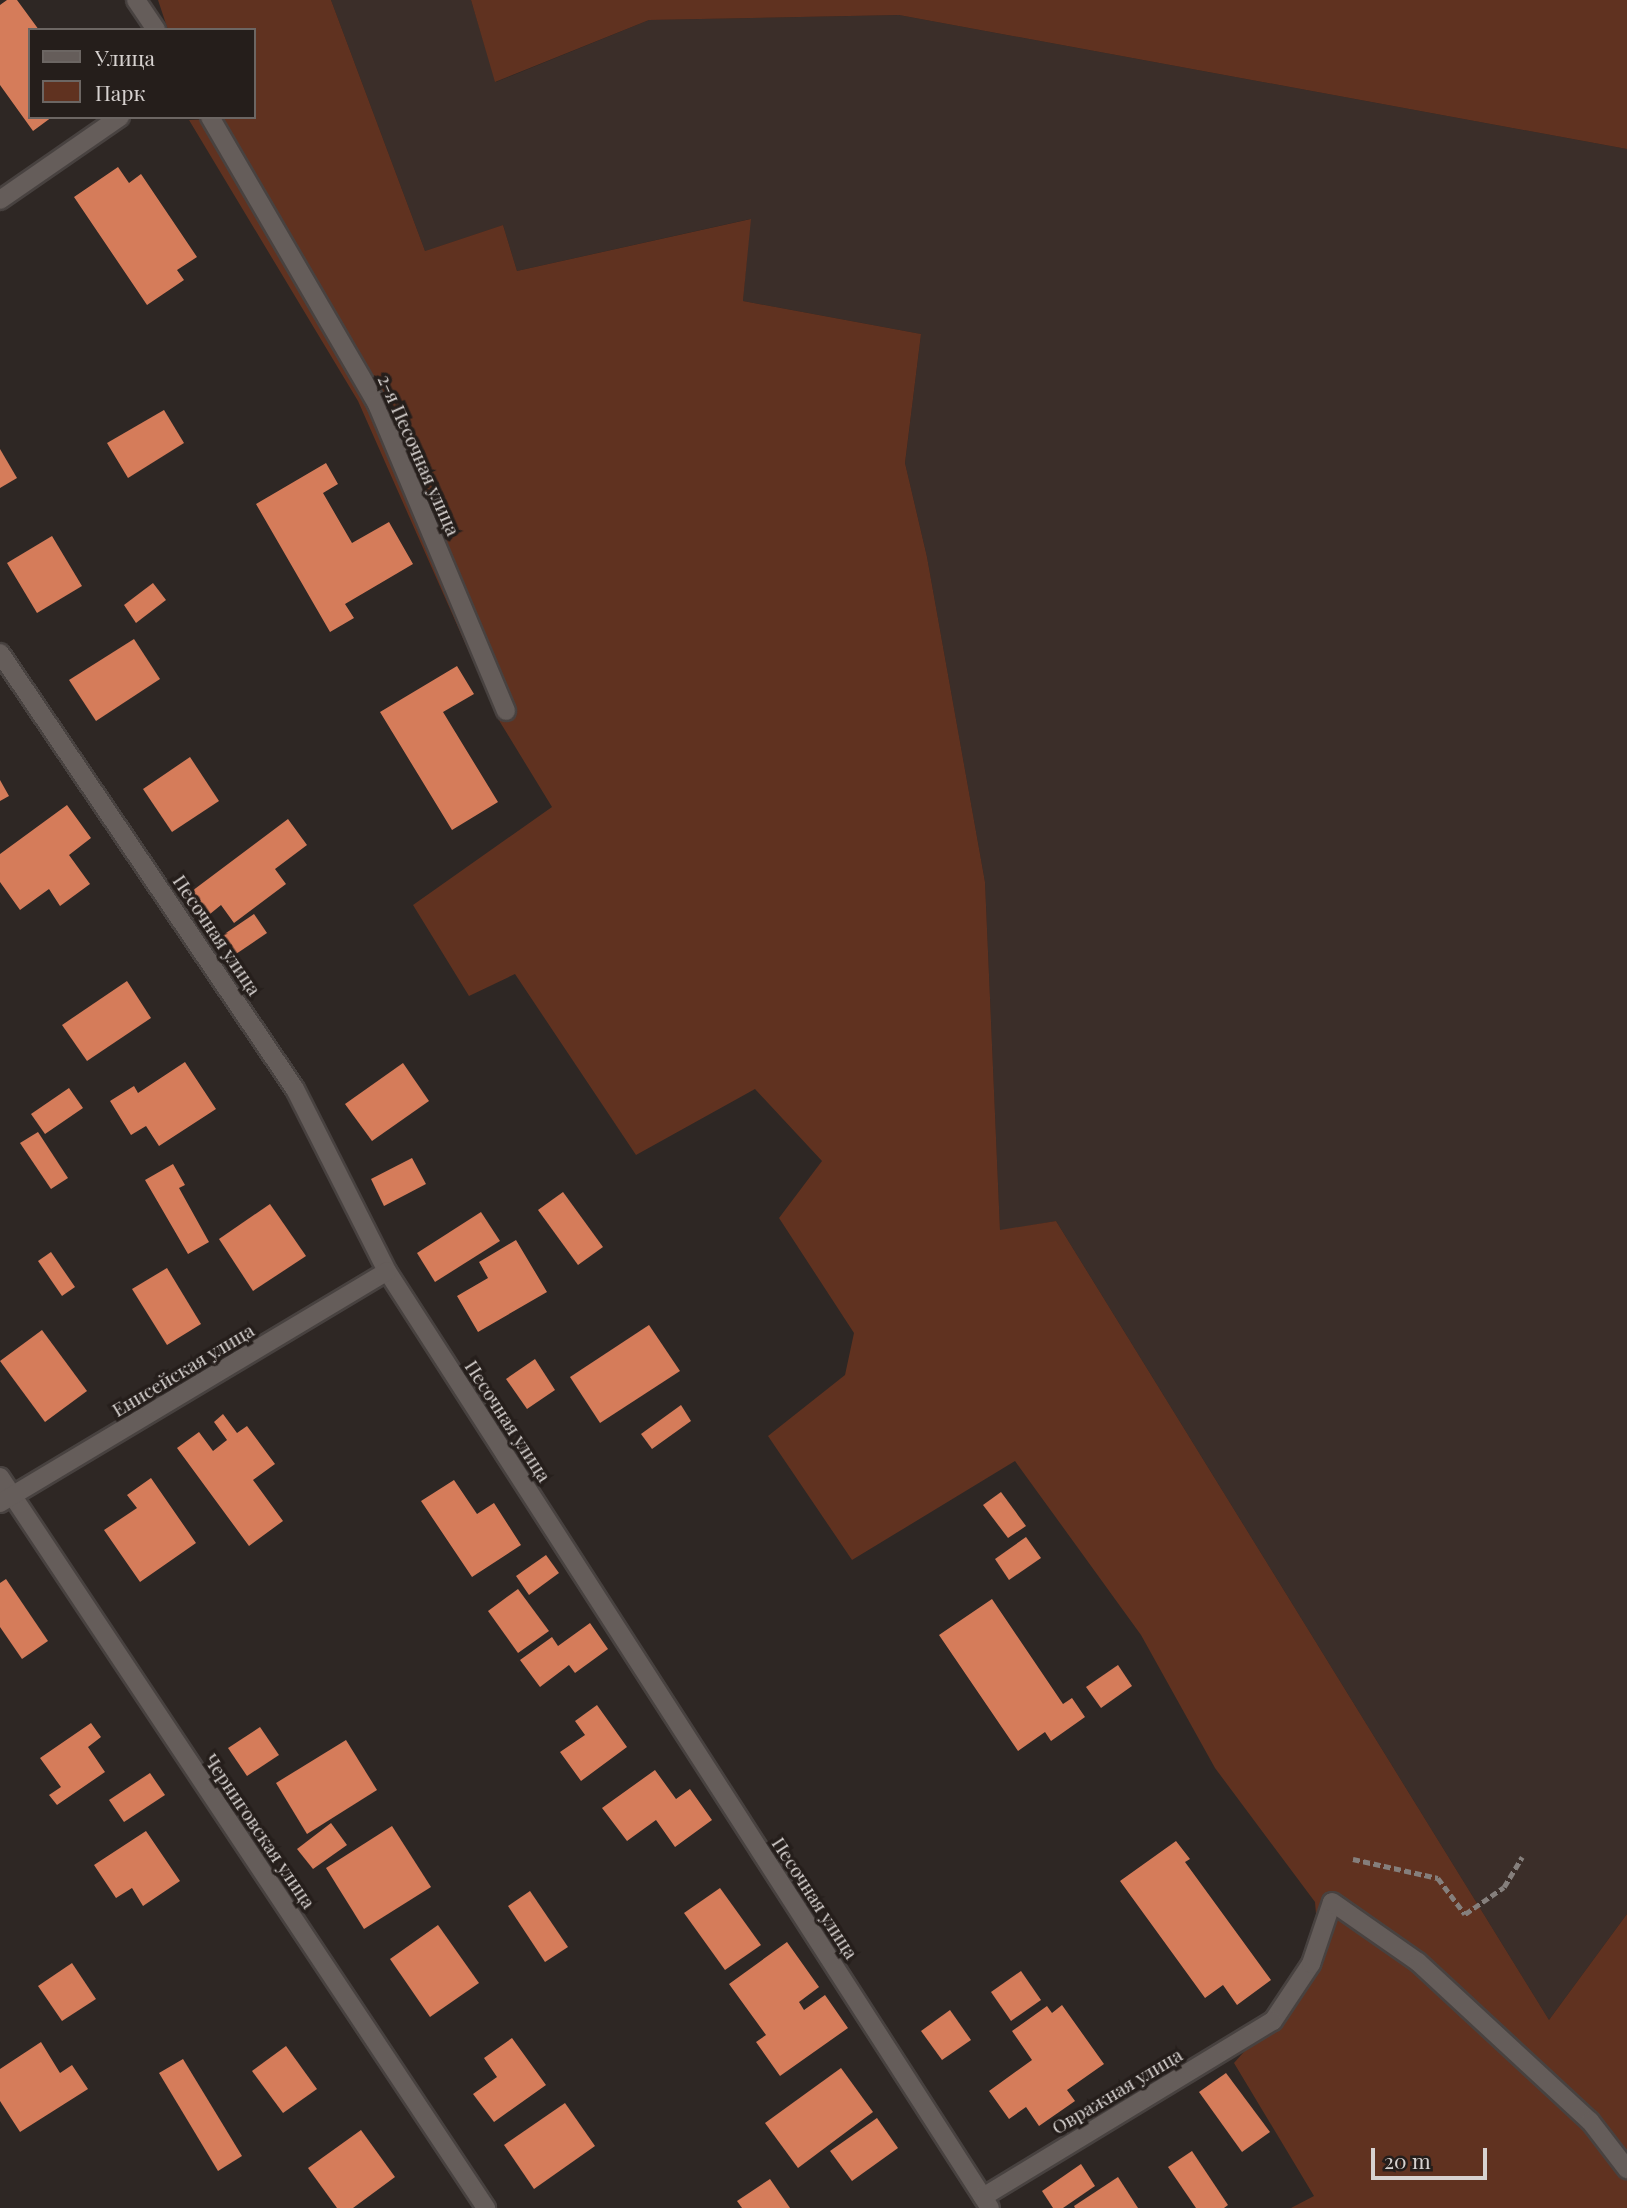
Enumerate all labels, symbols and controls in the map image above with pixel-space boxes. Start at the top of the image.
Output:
legend [28,28,256,119]
text: Улица [95,43,155,71]
text: Парк [95,78,145,106]
street label: 2-я Песочная улица [373,371,465,539]
street label: Песочная улица [168,870,266,1000]
street label: Енисейская улица [108,1319,258,1421]
street label: Песочная улица [460,1356,556,1486]
street label: Черниговская улица [200,1749,320,1913]
street label: Песочная улица [767,1833,863,1963]
street label: Овражная улица [1048,2043,1186,2139]
scale bar [1375,2134,1490,2178]
text: 20 m [1384,2146,1431,2174]

